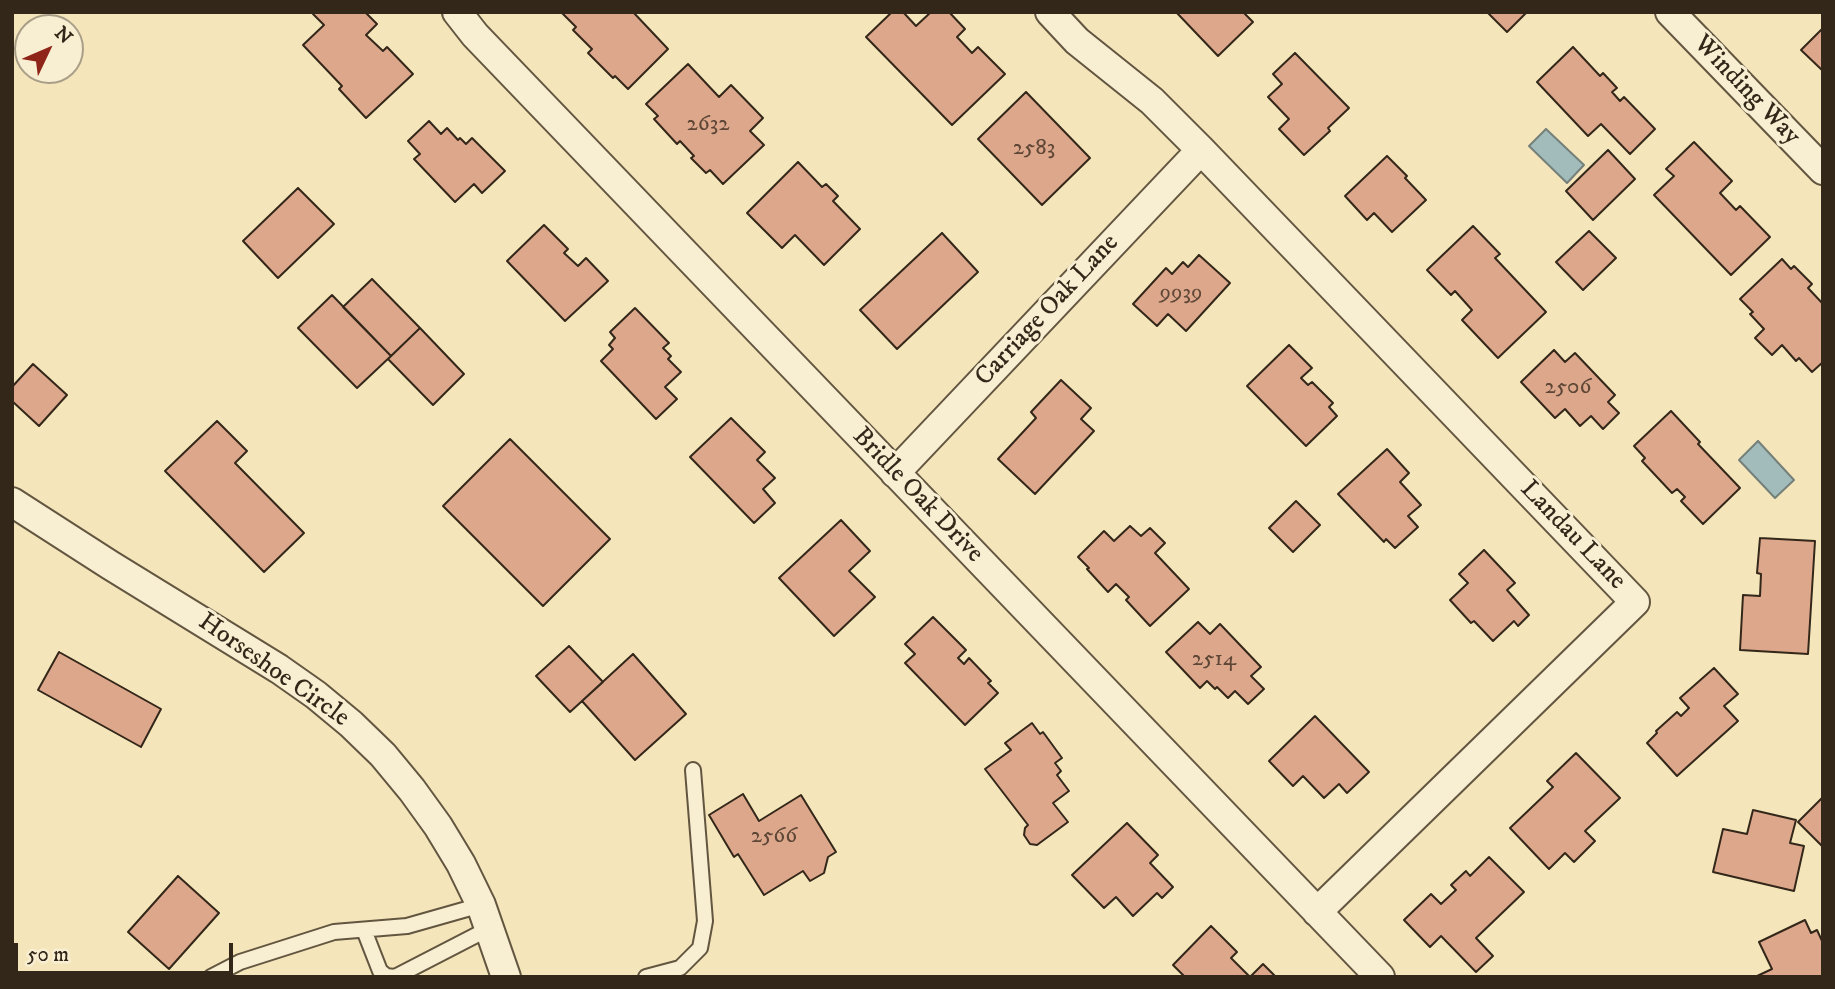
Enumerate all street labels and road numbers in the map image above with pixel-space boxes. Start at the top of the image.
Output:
street label: Winding Way [1686,29,1806,153]
street label: Carriage Oak Lane [970,229,1126,393]
street label: Bridle Oak Drive [845,422,989,570]
street label: Landau Lane [1512,475,1632,597]
street label: Horseshoe Circle [191,607,355,735]

